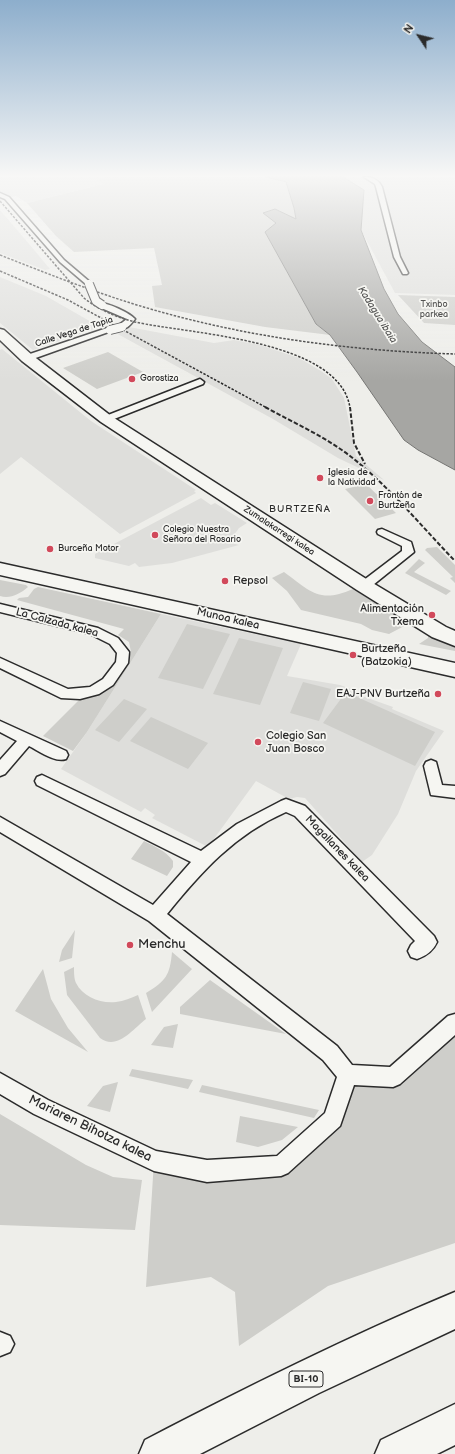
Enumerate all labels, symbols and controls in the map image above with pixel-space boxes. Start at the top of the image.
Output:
north arrow [399,16,439,56]
text: N [401,22,416,36]
water label: Kadagua ibaia [355,285,399,345]
park label: Txinbo parkea [420,300,448,321]
street label: Calle Vega de Tapia [34,314,114,350]
marker: Gorostiza [127,374,137,384]
place label: Gorostiza [140,374,179,384]
place label: Iglesia de la Natividad [328,468,376,489]
marker: Iglesia de la Natividad [315,473,325,483]
place label: Frontón de Burtzeña [378,491,422,512]
marker: Frontón de Burtzeña [365,496,375,506]
district label: BURTZEÑA [269,503,331,515]
street label: Zumalakarregi kalea [242,504,316,558]
place label: Colegio Nuestra Señora del Rosario [163,525,241,546]
marker: Colegio Nuestra Señora del Rosario [150,530,160,540]
marker: Burceña Motor [45,544,55,554]
place label: Burceña Motor [58,544,119,554]
place label: Repsol [233,574,268,588]
marker: Repsol [220,576,230,586]
place label: Alimentación Txema [360,602,424,628]
street label: Munoa kalea [195,605,261,633]
street label: La Calzada kalea [14,606,100,640]
marker: Alimentación Txema [427,610,437,620]
place label: Burtzeña (Batzokia) [361,642,412,668]
marker: Burtzeña (Batzokia) [348,650,358,660]
place label: EAJ-PNV Burtzeña [336,687,430,701]
marker: EAJ-PNV Burtzeña [433,689,443,699]
place label: Colegio San Juan Bosco [266,729,326,755]
marker: Colegio San Juan Bosco [253,737,263,747]
street label: Magallanes kalea [302,813,372,885]
place label: Menchu [138,937,186,953]
marker: Menchu [125,940,135,950]
street label: Mariaren Bihotza kalea [26,1092,154,1166]
road number: BI-10 [289,1371,323,1387]

